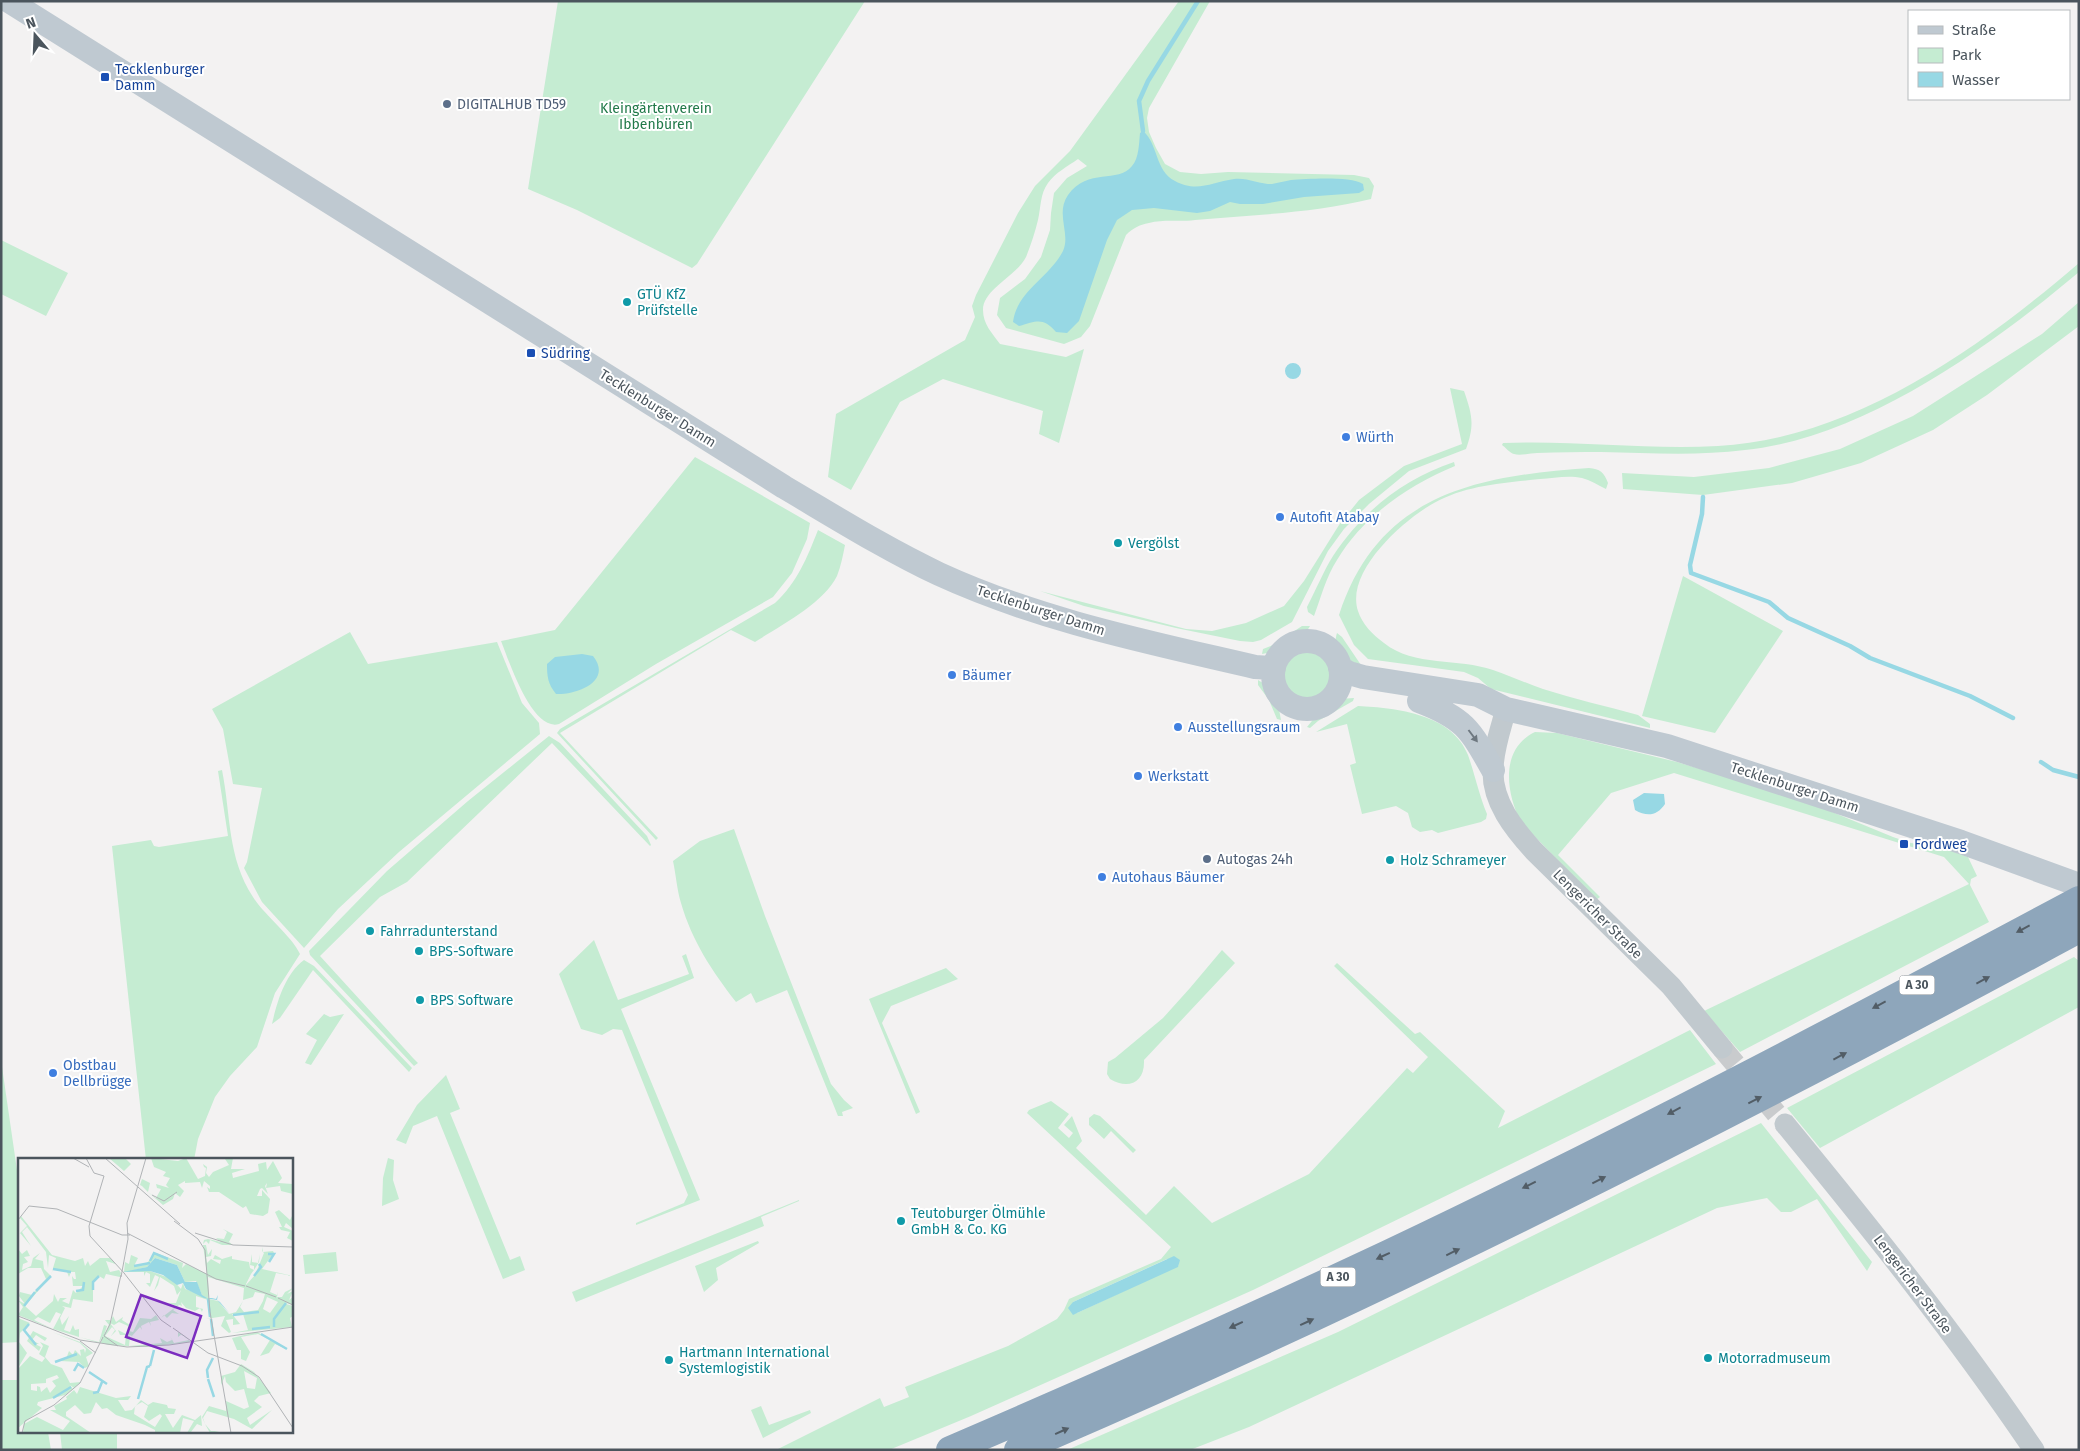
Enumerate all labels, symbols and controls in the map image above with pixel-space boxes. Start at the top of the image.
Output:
north arrow [10,10,60,60]
legend [1908,10,2070,100]
text: N [24,14,38,33]
text: Straße [1952,21,1996,39]
text: Park [1952,46,1982,64]
place label: Tecklenburger Damm [115,61,205,94]
marker: Tecklenburger Damm [99,71,111,83]
text: Wasser [1952,71,2000,89]
place label: DIGITALHUB TD59 [457,96,566,113]
marker: DIGITALHUB TD59 [441,98,453,110]
park label: Kleingärtenverein Ibbenbüren [600,100,712,133]
place label: GTÜ KfZ Prüfstelle [637,285,698,319]
marker: GTÜ KfZ Prüfstelle [621,296,633,308]
place label: Südring [541,345,591,362]
marker: Südring [525,347,537,359]
street label: Tecklenburger Damm [597,366,719,451]
place label: Würth [1356,429,1394,446]
marker: Würth [1340,431,1352,443]
place label: Autofit Atabay [1290,509,1379,526]
marker: Autofit Atabay [1274,511,1286,523]
place label: Vergölst [1128,535,1180,552]
marker: Vergölst [1112,537,1124,549]
street label: Tecklenburger Damm [975,582,1107,639]
place label: Bäumer [962,667,1012,684]
marker: Bäumer [946,669,958,681]
place label: Ausstellungsraum [1188,719,1301,736]
marker: Ausstellungsraum [1172,721,1184,733]
one-way arrow [1468,729,1478,743]
street label: Tecklenburger Damm [1729,759,1861,816]
place label: Werkstatt [1148,768,1210,785]
marker: Werkstatt [1132,770,1144,782]
place label: Fordweg [1914,836,1968,853]
marker: Fordweg [1898,838,1910,850]
place label: Autogas 24h [1217,851,1293,868]
place label: Holz Schrameyer [1400,852,1507,869]
marker: Autogas 24h [1201,853,1213,865]
marker: Holz Schrameyer [1384,854,1396,866]
street label: Lengericher Straße [1549,866,1646,963]
place label: Autohaus Bäumer [1112,869,1225,886]
marker: Autohaus Bäumer [1096,871,1108,883]
place label: Fahrradunterstand [380,923,498,940]
marker: Fahrradunterstand [364,925,376,937]
one-way arrow [2016,925,2030,933]
place label: BPS-Software [429,943,514,960]
marker: BPS-Software [413,945,425,957]
one-way arrow [1977,975,1990,984]
road number: A 30 [1900,976,1934,994]
place label: BPS Software [430,992,513,1009]
marker: BPS Software [414,994,426,1006]
one-way arrow [1872,1001,1887,1009]
one-way arrow [1833,1052,1847,1060]
place label: Obstbau Dellbrügge [63,1057,132,1090]
marker: Obstbau Dellbrügge [47,1067,59,1079]
one-way arrow [1748,1096,1762,1104]
one-way arrow [1668,1107,1681,1116]
inset map [18,1158,292,1434]
one-way arrow [1592,1176,1606,1184]
one-way arrow [1522,1181,1536,1189]
place label: Teutoburger Ölmühle GmbH & Co. KG [911,1204,1046,1238]
marker: Teutoburger Ölmühle GmbH & Co. KG [895,1215,907,1227]
street label: Lengericher Straße [1870,1232,1955,1337]
one-way arrow [1446,1247,1460,1255]
one-way arrow [1376,1252,1390,1260]
road number: A 30 [1320,1268,1356,1286]
one-way arrow [1300,1317,1314,1325]
one-way arrow [1229,1321,1243,1329]
place label: Hartmann International Systemlogistik [679,1344,829,1377]
place label: Motorradmuseum [1718,1350,1831,1367]
marker: Motorradmuseum [1702,1352,1714,1364]
marker: Hartmann International Systemlogistik [663,1354,675,1366]
one-way arrow [1055,1426,1069,1434]

